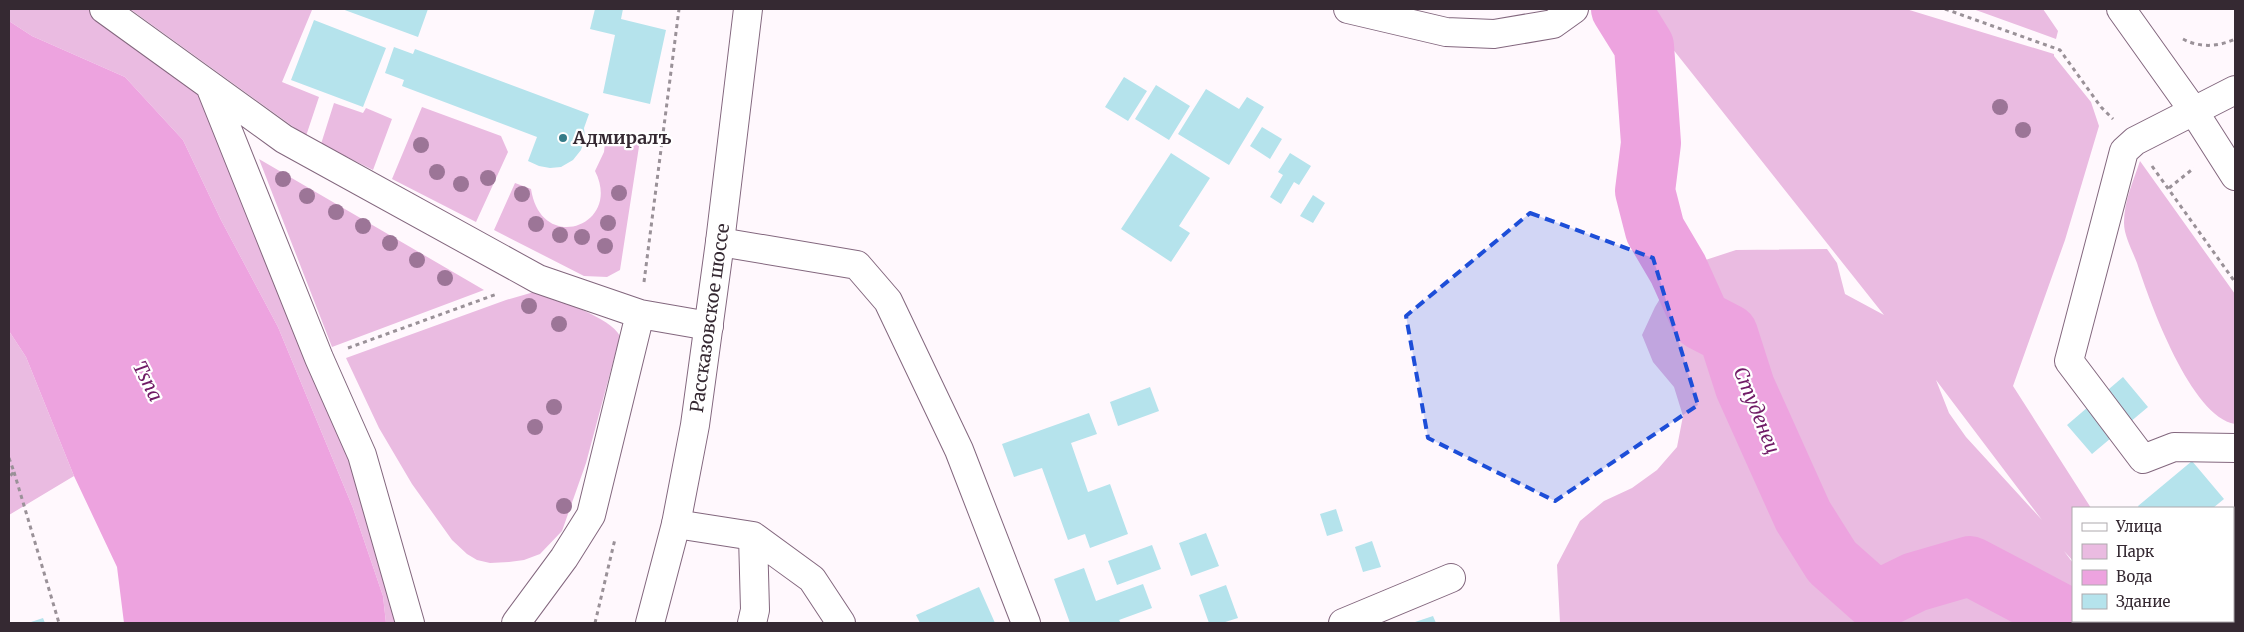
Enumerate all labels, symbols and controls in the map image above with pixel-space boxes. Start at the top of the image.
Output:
place label: Адмиралъ [572,126,672,149]
marker: Адмиралъ [557,132,569,144]
street label: Рассказовское шоссе [685,222,734,414]
water label: Tsna [128,357,168,405]
water label: Студенец [1729,363,1785,457]
legend [2072,507,2234,622]
text: Улица [2115,517,2162,536]
text: Парк [2116,542,2155,561]
text: Вода [2116,567,2152,586]
text: Здание [2116,592,2170,611]

